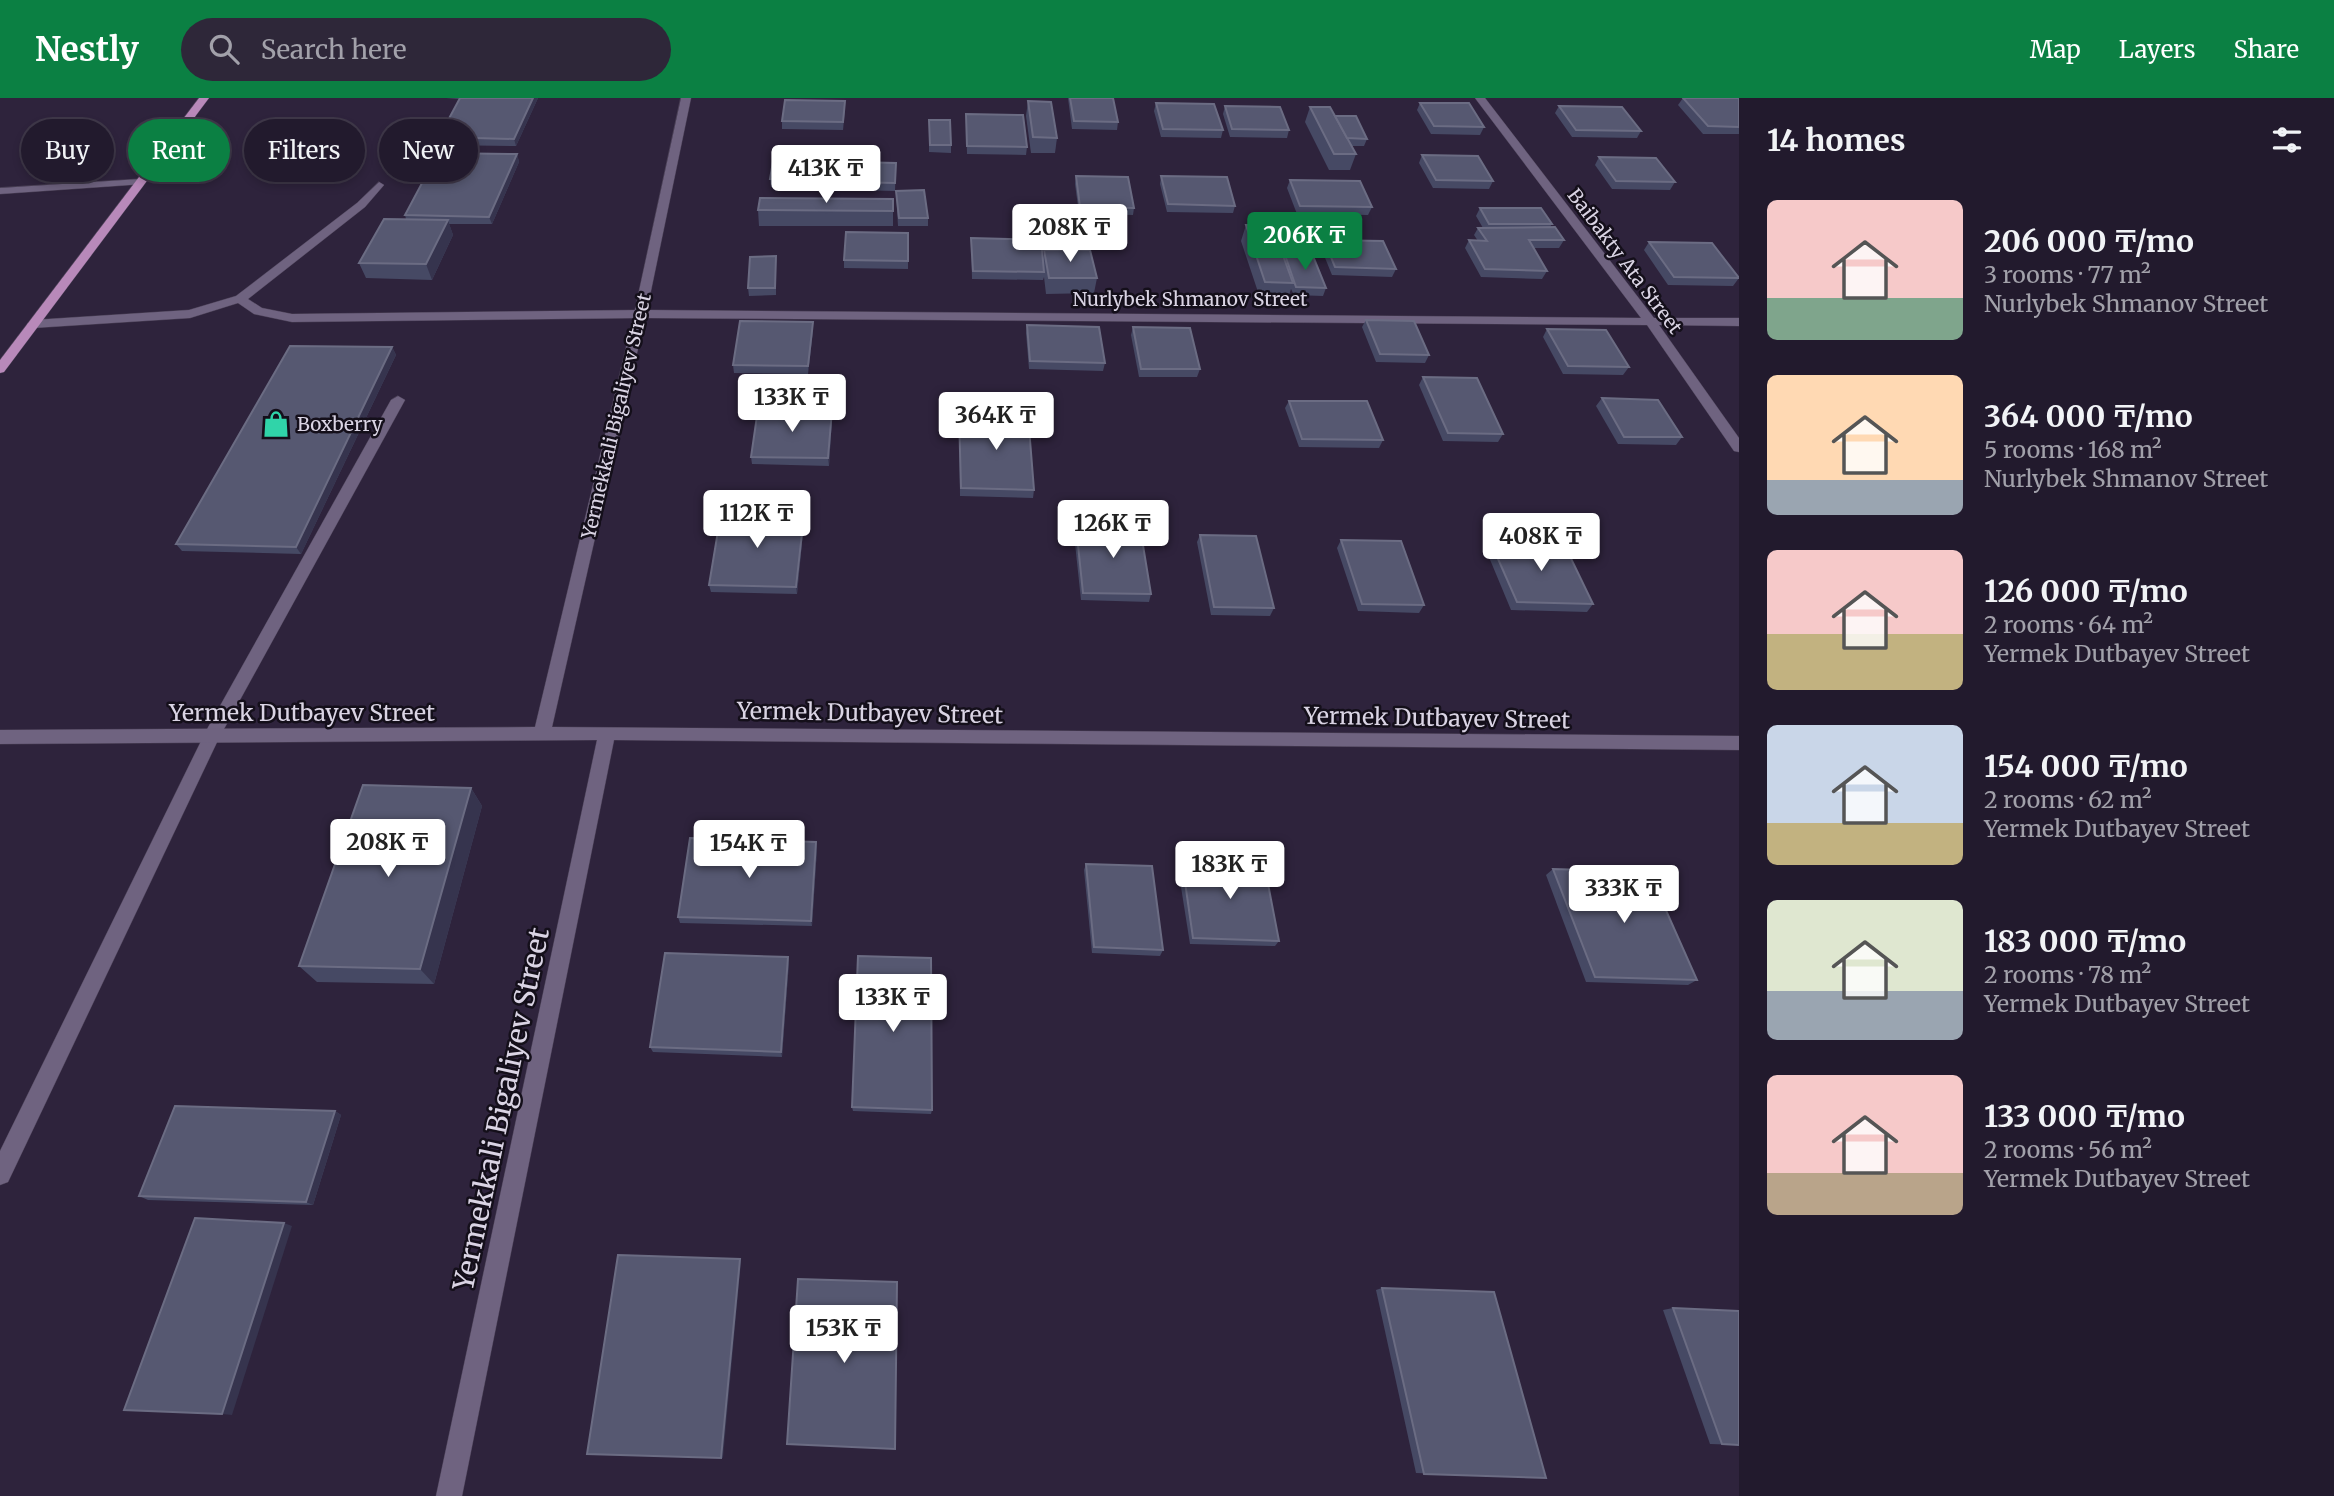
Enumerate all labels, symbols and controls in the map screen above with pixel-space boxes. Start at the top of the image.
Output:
search box [181,18,671,81]
text: Nestly [35,29,139,70]
icon: search [205,30,243,68]
text: Search here [261,33,407,66]
text: Map [2030,34,2081,65]
text: Layers [2119,34,2195,65]
text: Share [2233,34,2299,65]
chip: Buy [21,119,114,182]
chip: Rent [128,119,230,182]
chip: Filters [244,119,365,182]
chip: New [379,119,478,182]
text: 14 homes [1767,121,1905,159]
icon: filters [2268,121,2306,159]
pin: 413K ₸ [769,146,883,205]
text: 413K ₸ [787,153,865,182]
street label: Baibakty Ata Street [1562,184,1688,339]
pin: 208K ₸ [1013,204,1127,264]
text: 208K ₸ [1028,212,1112,241]
pin: 206K ₸ [1248,212,1362,272]
text: 206K ₸ [1263,220,1347,249]
text: 206 000 ₸/mo [1984,222,2194,260]
icon: home [1823,228,1907,312]
text: 3 rooms · 77 m² [1984,260,2151,289]
street label: Nurlybek Shmanov Street [1073,287,1308,311]
text: Nurlybek Shmanov Street [1984,289,2268,318]
street label: Yermekkali Bigaliyev Street [576,290,656,542]
pin: 133K ₸ [735,374,849,434]
text: 133K ₸ [754,382,830,411]
pin: 364K ₸ [939,392,1053,452]
text: 364 000 ₸/mo [1984,397,2193,435]
text: 364K ₸ [955,400,1037,429]
icon: home [1823,403,1907,487]
shop icon: Boxberry [261,409,291,439]
place label: Boxberry [297,412,382,436]
text: 5 rooms · 168 m² [1984,435,2162,464]
text: Nurlybek Shmanov Street [1984,464,2268,493]
pin: 112K ₸ [700,490,814,550]
text: 112K ₸ [719,498,795,527]
pin: 126K ₸ [1056,500,1170,560]
text: 126K ₸ [1074,508,1152,537]
pin: 408K ₸ [1484,514,1598,573]
text: 408K ₸ [1499,521,1583,550]
text: 126 000 ₸/mo [1984,572,2188,610]
icon: home [1823,578,1907,662]
text: 2 rooms · 64 m² [1984,610,2153,639]
text: Yermek Dutbayev Street [1984,639,2250,668]
street label: Yermek Dutbayev Street [736,696,1003,729]
street label: Yermek Dutbayev Street [168,698,435,727]
street label: Yermek Dutbayev Street [1303,701,1570,734]
text: 154 000 ₸/mo [1984,747,2188,785]
icon: home [1823,753,1907,837]
text: 2 rooms · 62 m² [1984,785,2152,814]
text: Yermek Dutbayev Street [1984,814,2250,843]
pin: 208K ₸ [331,820,445,879]
pin: 154K ₸ [692,820,806,880]
text: 208K ₸ [346,827,430,856]
text: 154K ₸ [710,828,788,857]
pin: 183K ₸ [1173,842,1287,901]
text: 183K ₸ [1191,849,1269,878]
pin: 333K ₸ [1567,866,1681,925]
text: 333K ₸ [1585,873,1663,902]
text: 183 000 ₸/mo [1984,922,2186,960]
street label: Yermekkali Bigaliyev Street [445,924,557,1295]
icon: home [1823,928,1907,1012]
text: 2 rooms · 78 m² [1984,960,2151,989]
pin: 133K ₸ [836,974,950,1034]
text: 133K ₸ [855,982,931,1011]
text: Yermek Dutbayev Street [1984,989,2250,1018]
text: 133 000 ₸/mo [1984,1097,2185,1135]
icon: home [1823,1103,1907,1187]
text: 2 rooms · 56 m² [1984,1135,2152,1164]
text: Yermek Dutbayev Street [1984,1164,2250,1193]
pin: 153K ₸ [787,1306,901,1365]
text: 153K ₸ [806,1313,882,1342]

